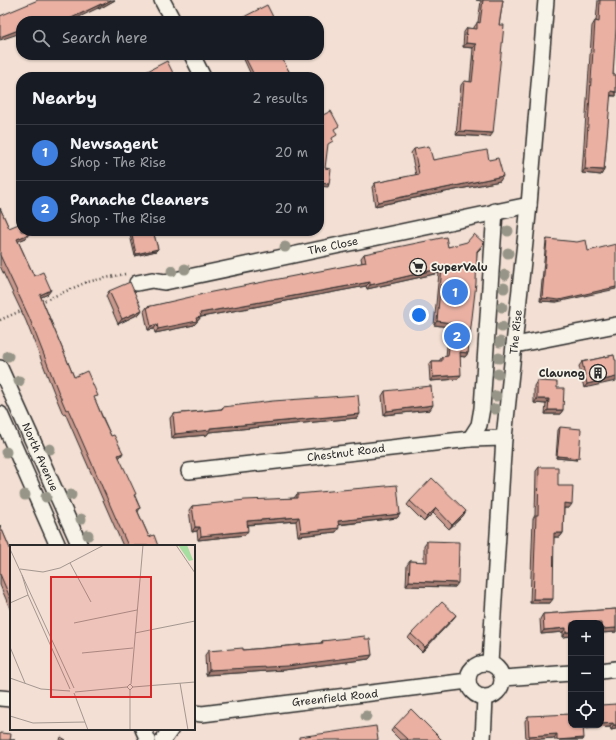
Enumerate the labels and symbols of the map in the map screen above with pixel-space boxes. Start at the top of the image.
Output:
street label: The Close [307,233,359,259]
supermarket icon: SuperValu [408,257,428,277]
place label: SuperValu [431,260,488,275]
pin: 1 [442,277,468,307]
your location [409,305,429,325]
street label: The Rise [506,309,526,355]
pin: 2 [444,321,470,351]
building icon: Claunog [588,363,608,383]
place label: Claunog [539,366,585,381]
street label: North Avenue [18,420,62,494]
street label: Chestnut Road [306,441,386,465]
inset map [10,545,195,730]
street label: Greenfield Road [291,686,379,710]

